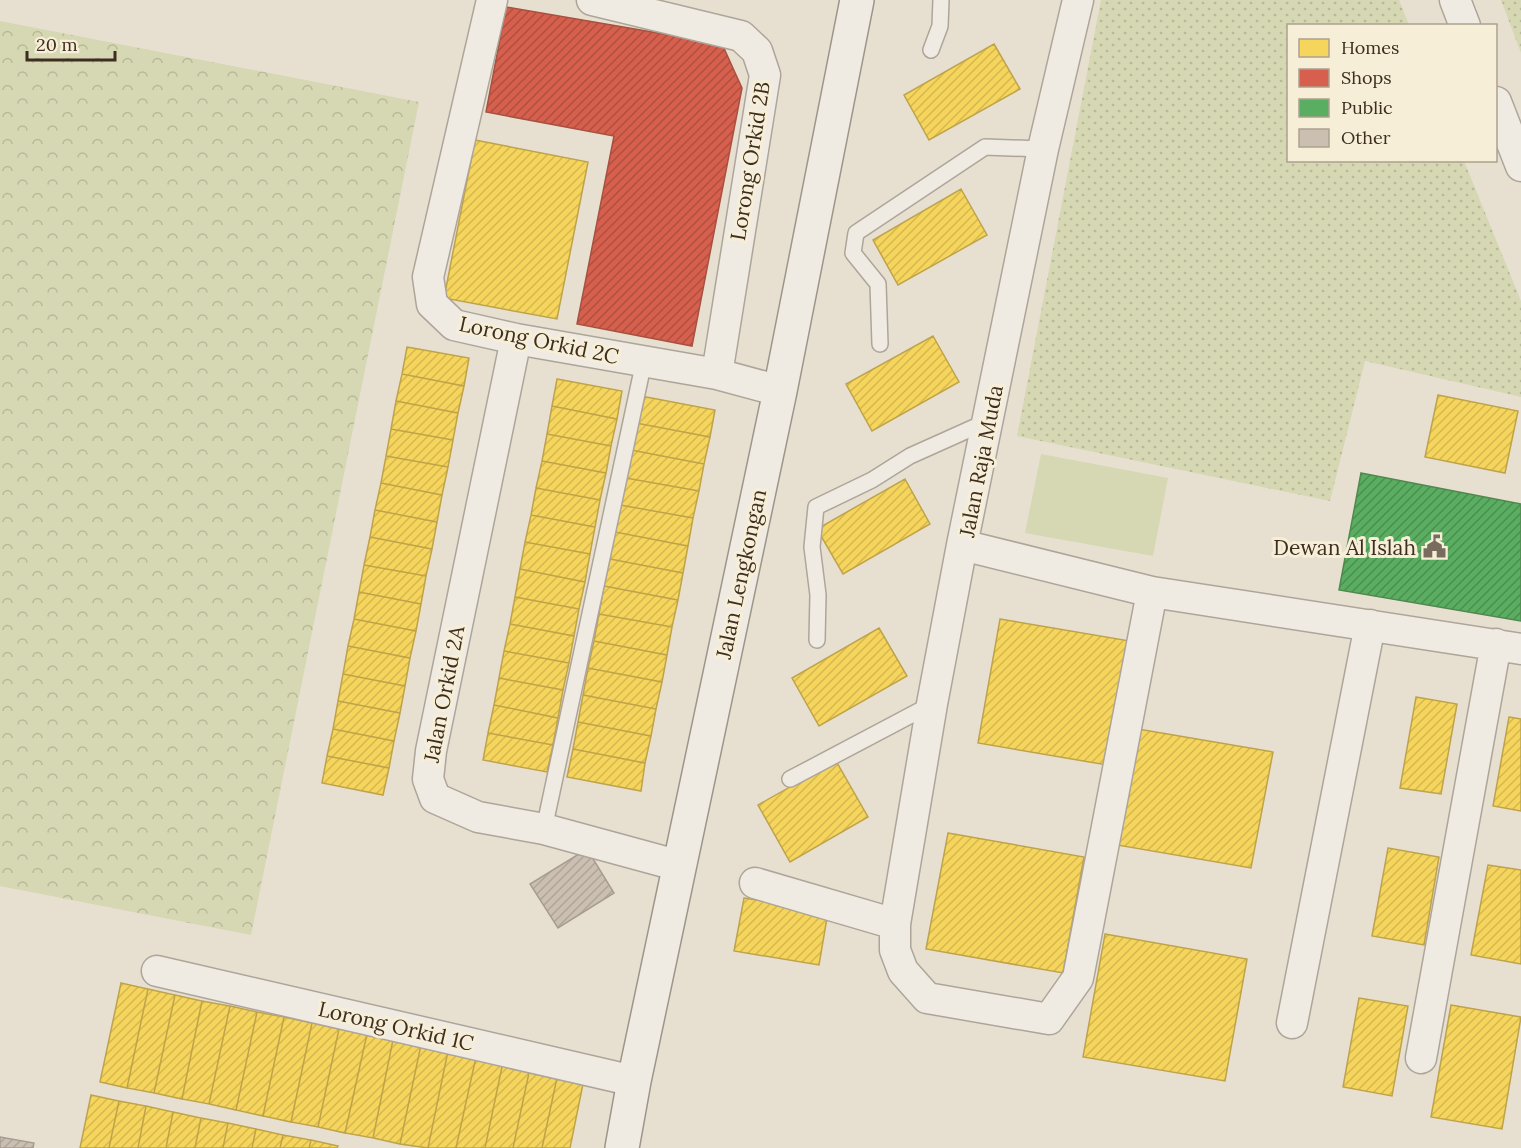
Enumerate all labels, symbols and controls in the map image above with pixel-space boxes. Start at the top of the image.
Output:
scale bar [27,24,116,62]
legend [1287,24,1497,162]
text: 20 m [36,33,78,56]
text: Homes [1341,36,1399,59]
text: Shops [1341,66,1392,89]
street label: Lorong Orkid 2B [724,79,776,243]
text: Public [1341,96,1393,119]
text: Other [1341,126,1391,149]
street label: Lorong Orkid 2C [457,310,622,370]
street label: Jalan Raja Muda [953,383,1009,540]
street label: Jalan Lengkongan [710,486,772,662]
place label: Dewan Al Islah [1273,534,1416,561]
public building icon: Dewan Al Islah [1421,534,1447,560]
street label: Jalan Orkid 2A [417,623,471,766]
street label: Lorong Orkid 1C [316,995,477,1057]

